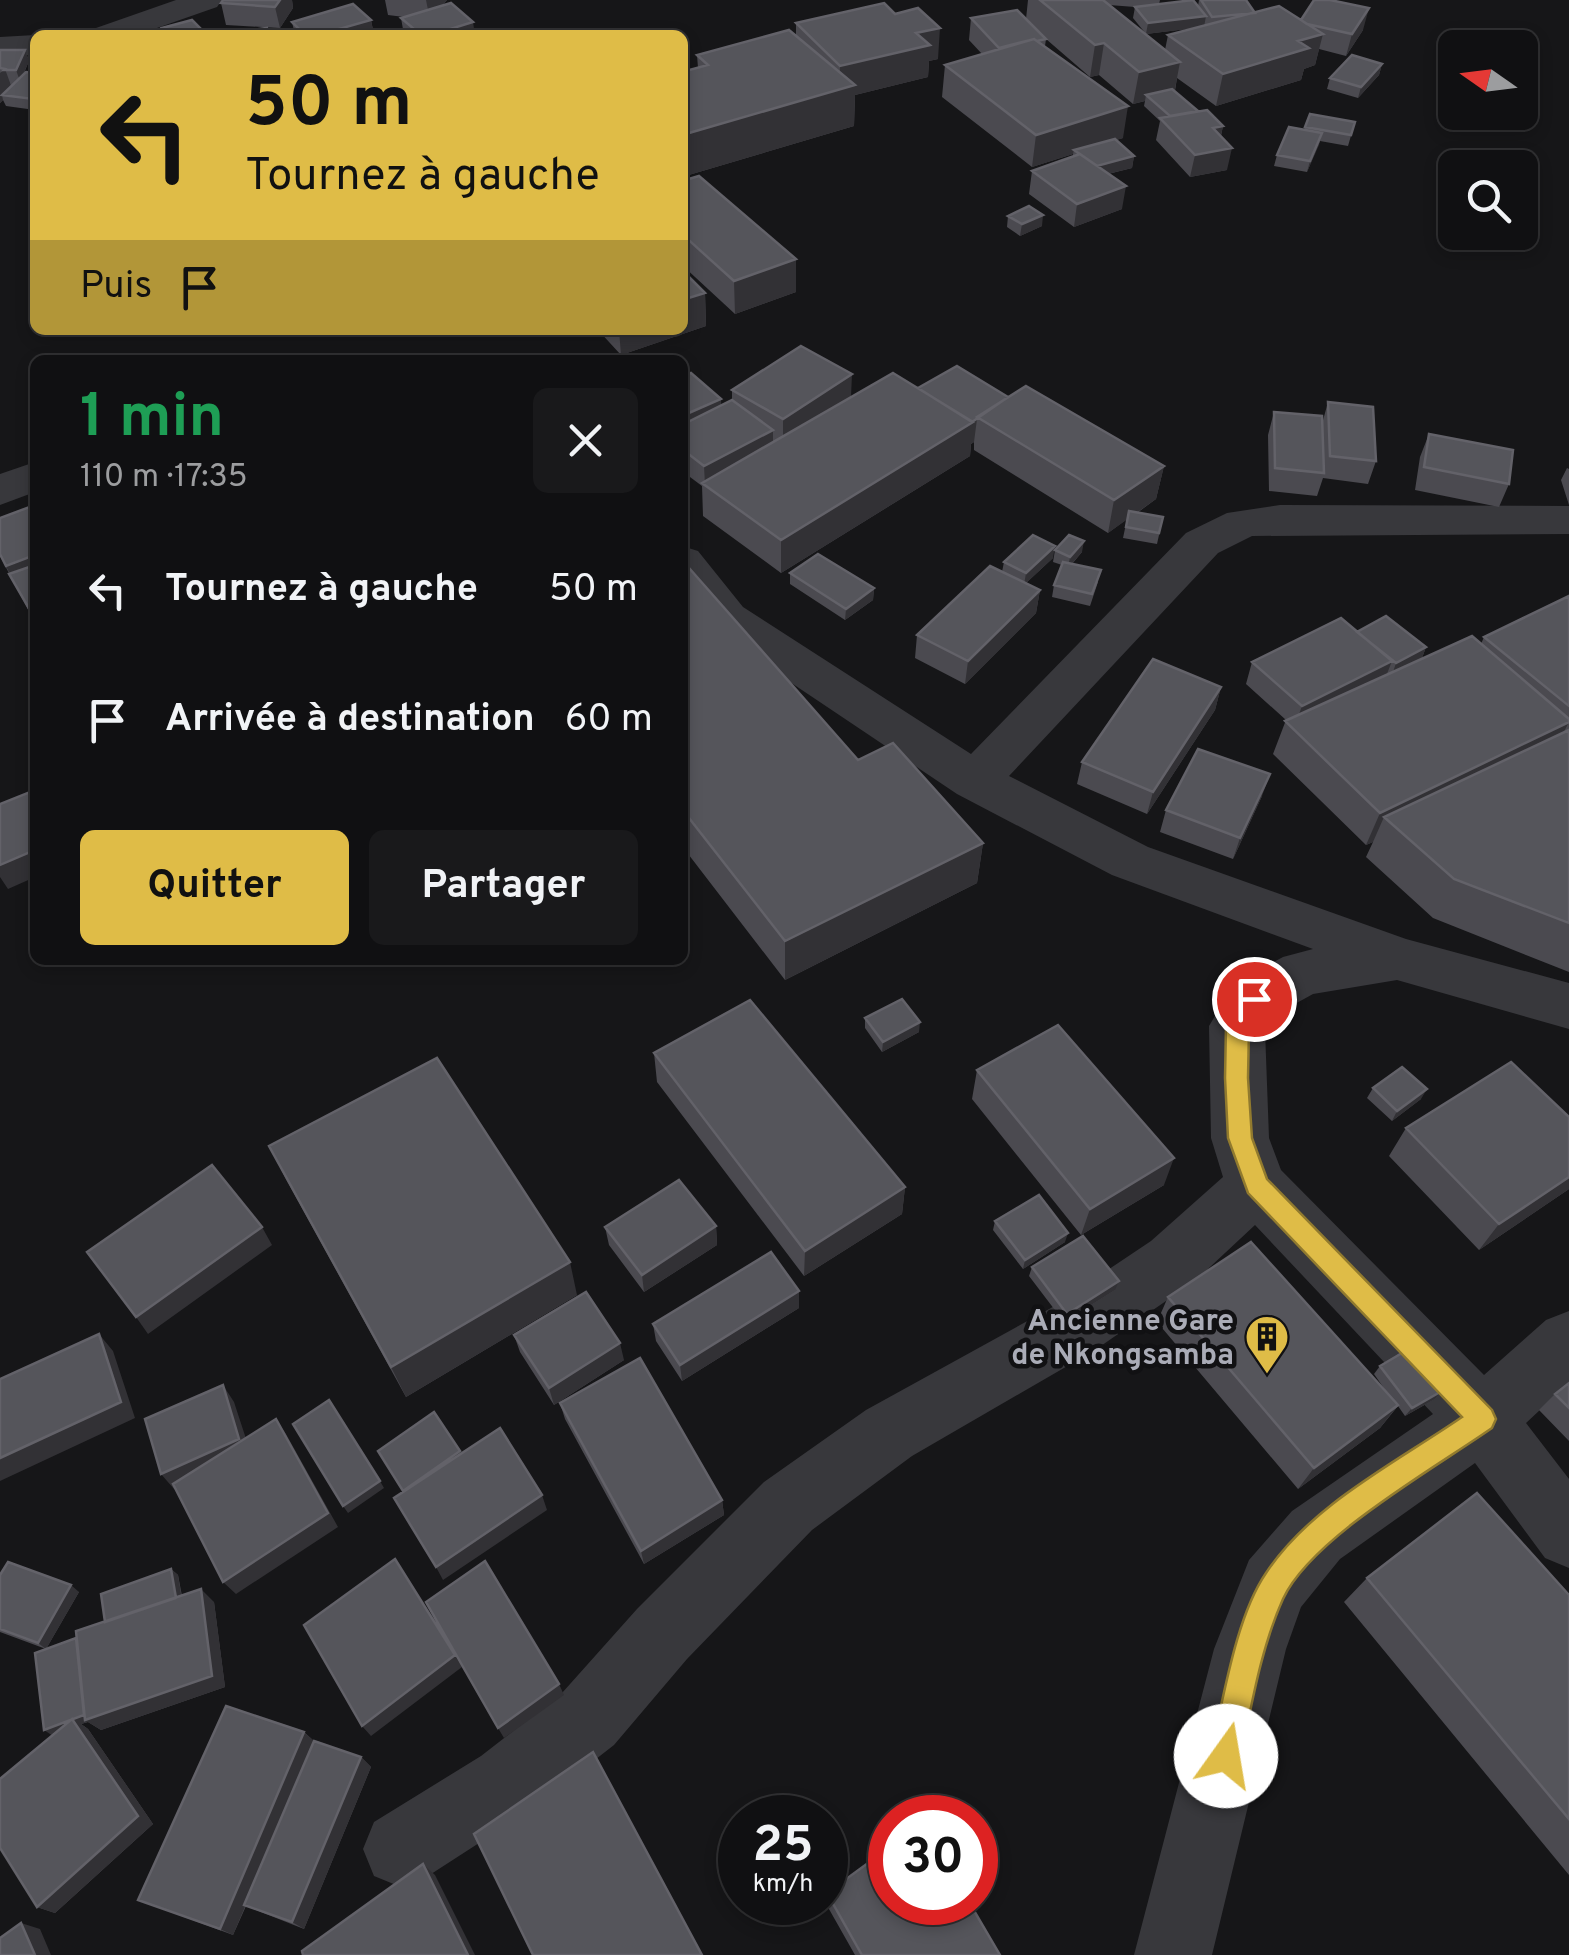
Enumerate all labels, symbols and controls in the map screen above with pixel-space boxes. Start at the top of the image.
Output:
north arrow [1438,30,1538,130]
map controls [1438,30,1538,250]
text: 50 m [245,62,412,151]
icon: left [80,70,210,200]
text: Tournez à gauche [245,149,600,206]
button: search [1438,150,1538,250]
icon: arrive [172,260,227,315]
text: Puis [80,263,152,312]
text: 1 min [80,382,224,458]
button: close [533,388,638,493]
text: 110 m · 17:35 [80,458,248,498]
icon: left [80,563,135,618]
text: Tournez à gauche [165,566,478,615]
text: 50 m [549,566,638,615]
icon: arrive [80,693,135,748]
text: Arrivée à destination [165,696,535,745]
text: 60 m [565,696,653,745]
button: Quitter [80,830,349,945]
button: Partager [369,830,638,945]
pin [1212,957,1297,1042]
icon: arrive [1227,972,1282,1027]
place label: Ancienne Gare de Nkongsamba [1011,1304,1234,1375]
building icon: Ancienne Gare de Nkongsamba [1244,1314,1290,1375]
position arrow [1174,1704,1278,1808]
speed limit sign: 30 [868,1795,998,1925]
text: 25 [752,1816,814,1879]
text: km/h [753,1869,813,1901]

